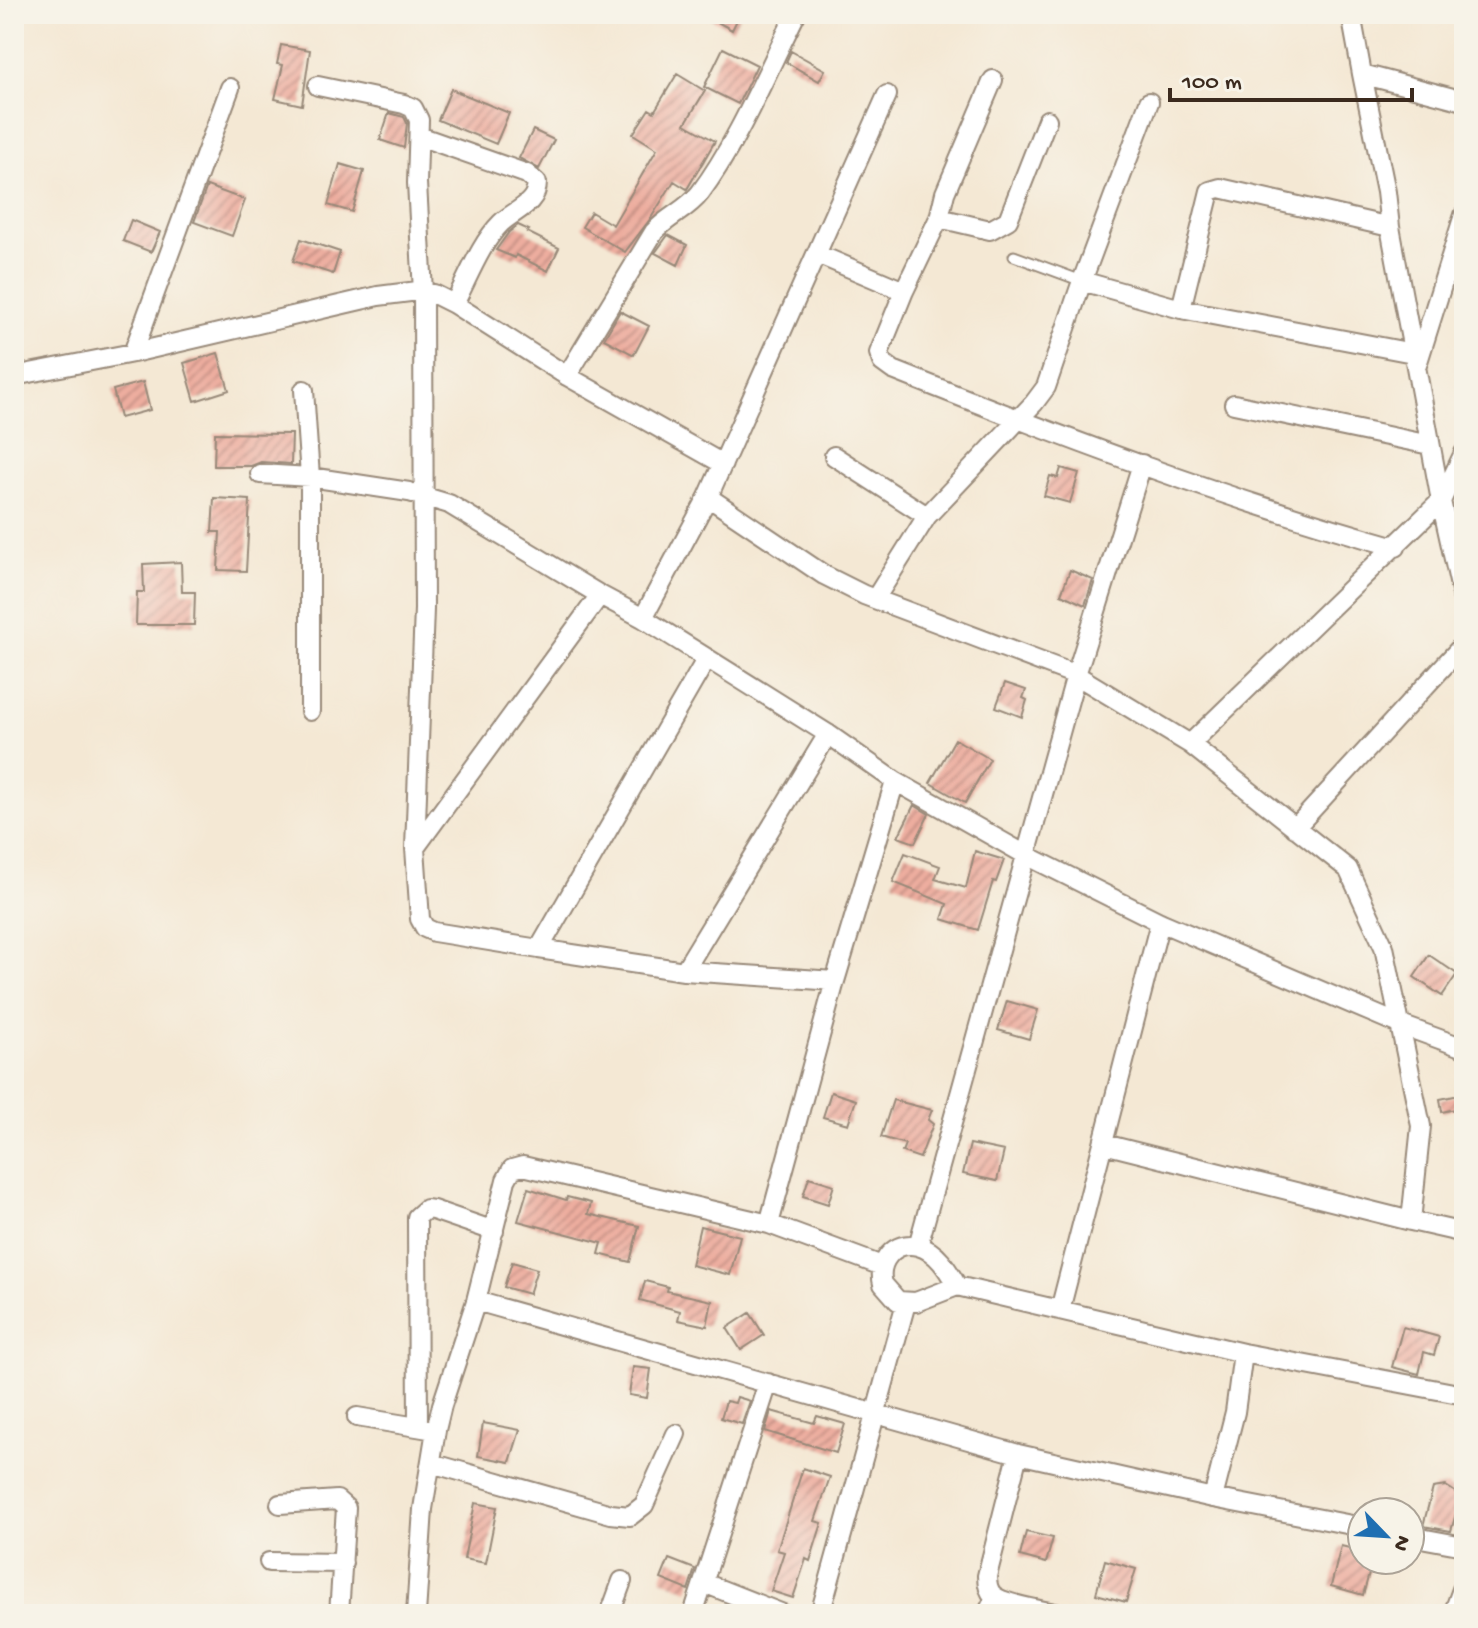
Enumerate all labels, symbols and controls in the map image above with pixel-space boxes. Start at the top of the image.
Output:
scale bar [1170,52,1412,102]
text: 100 m [1181,69,1242,98]
north arrow [1346,1496,1426,1576]
text: N [1386,1531,1415,1555]

